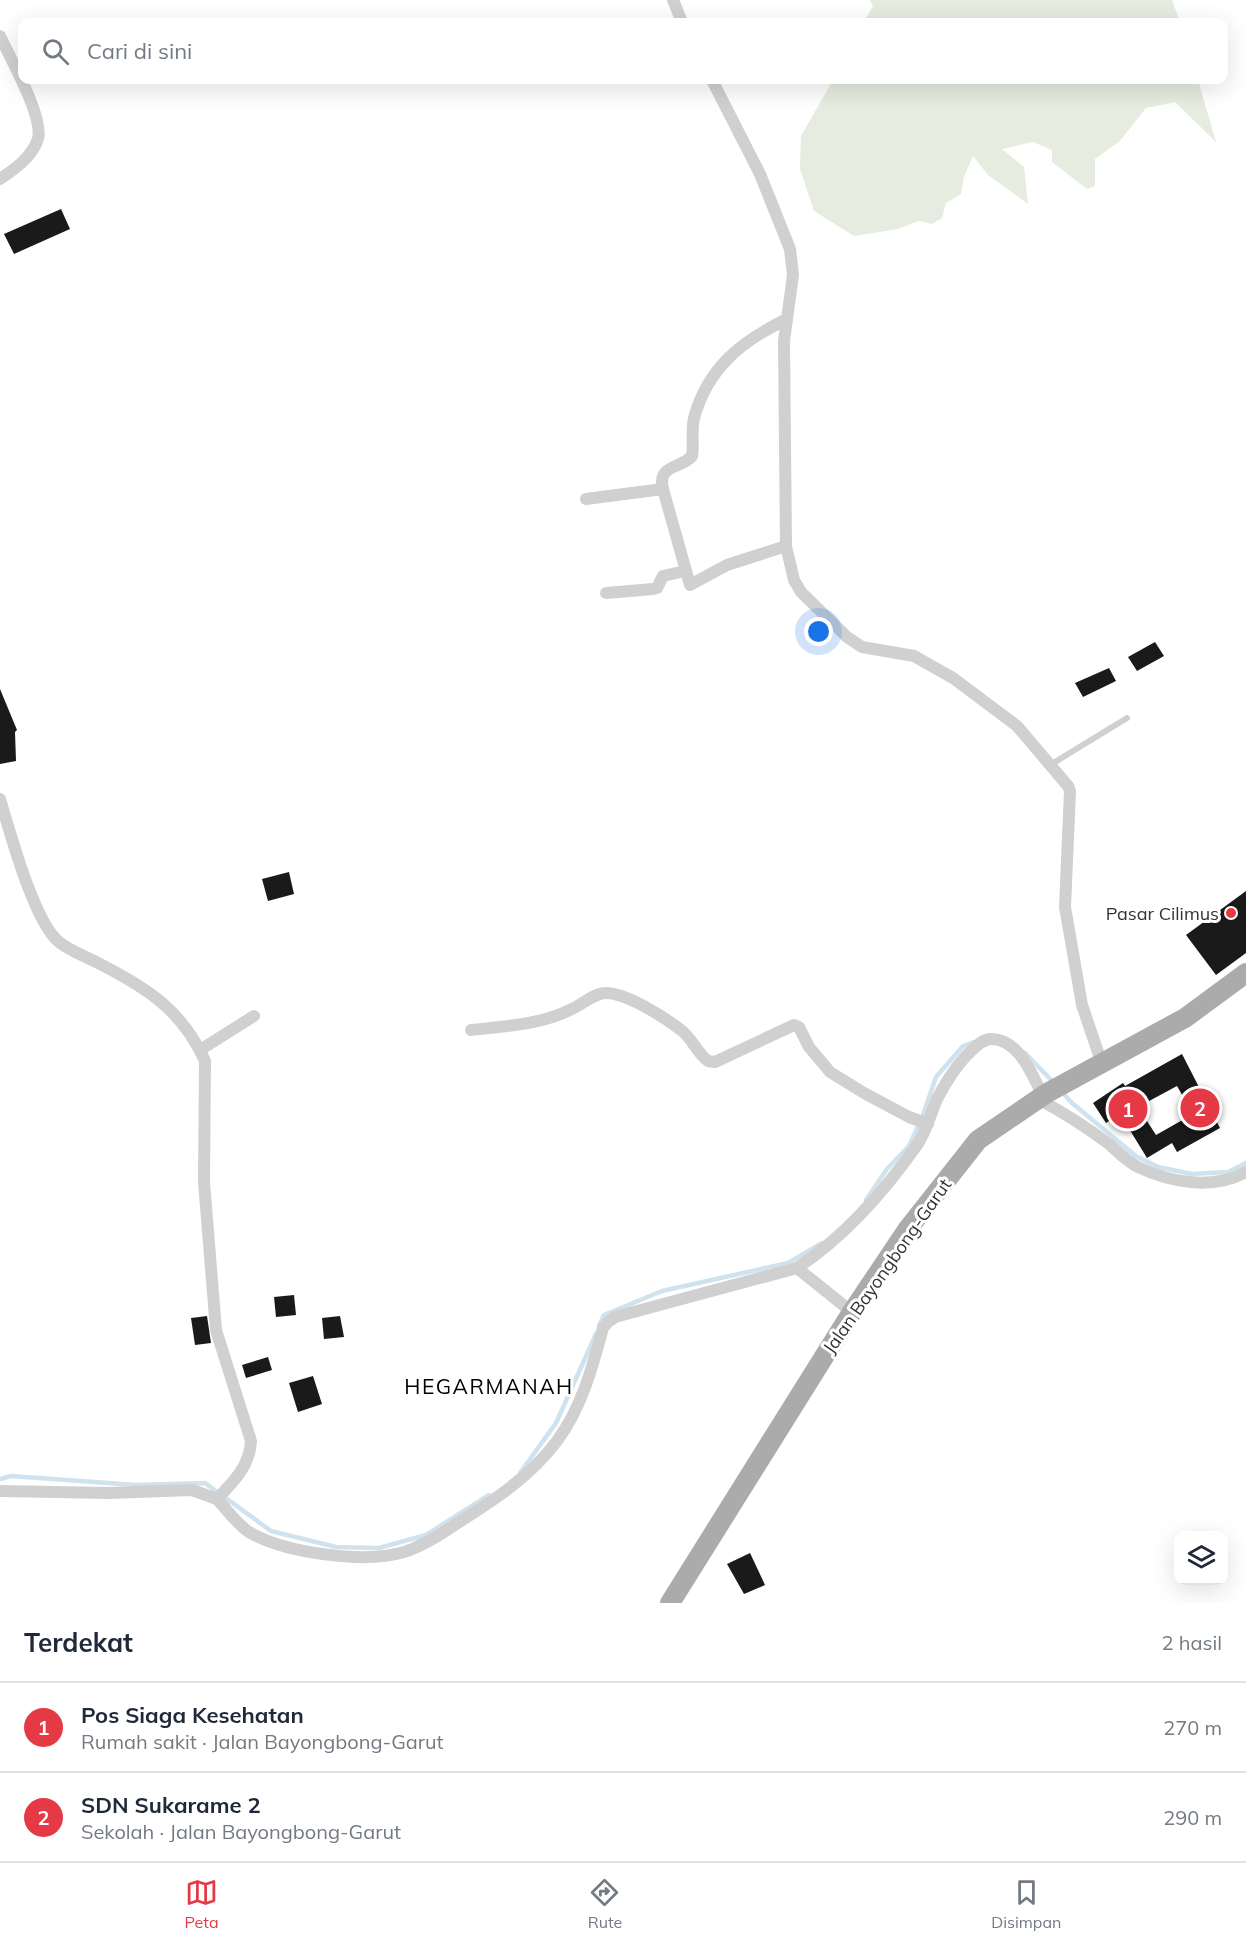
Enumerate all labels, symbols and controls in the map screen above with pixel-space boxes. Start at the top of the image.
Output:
search box [18,18,1228,84]
icon: search [39,35,72,68]
text: Cari di sini [87,37,192,65]
your location [804,617,833,646]
place label: Pasar Cilimus [1106,902,1219,925]
marker: Pasar Cilimus [1224,906,1238,920]
pin: 1 [1108,1086,1148,1132]
pin: 2 [1180,1086,1220,1130]
street label: Jalan Bayongbong-Garut [818,1174,956,1358]
district label: HEGARMANAH [404,1373,574,1399]
map controls [1174,1531,1228,1585]
button: layers [1174,1531,1228,1585]
text: Terdekat [24,1626,133,1659]
text: 2 hasil [1162,1630,1222,1655]
text: Pos Siaga Kesehatan [81,1701,304,1729]
text: 1 [38,1715,50,1740]
text: 270 m [1163,1715,1222,1740]
text: Rumah sakit · Jalan Bayongbong-Garut [81,1729,444,1754]
text: SDN Sukarame 2 [81,1791,261,1819]
text: 2 [38,1805,50,1830]
text: 290 m [1163,1805,1222,1830]
text: Sekolah · Jalan Bayongbong-Garut [81,1819,401,1844]
tab: Peta [185,1876,219,1932]
tab: Rute [588,1876,622,1932]
tab: Disimpan [991,1876,1061,1932]

